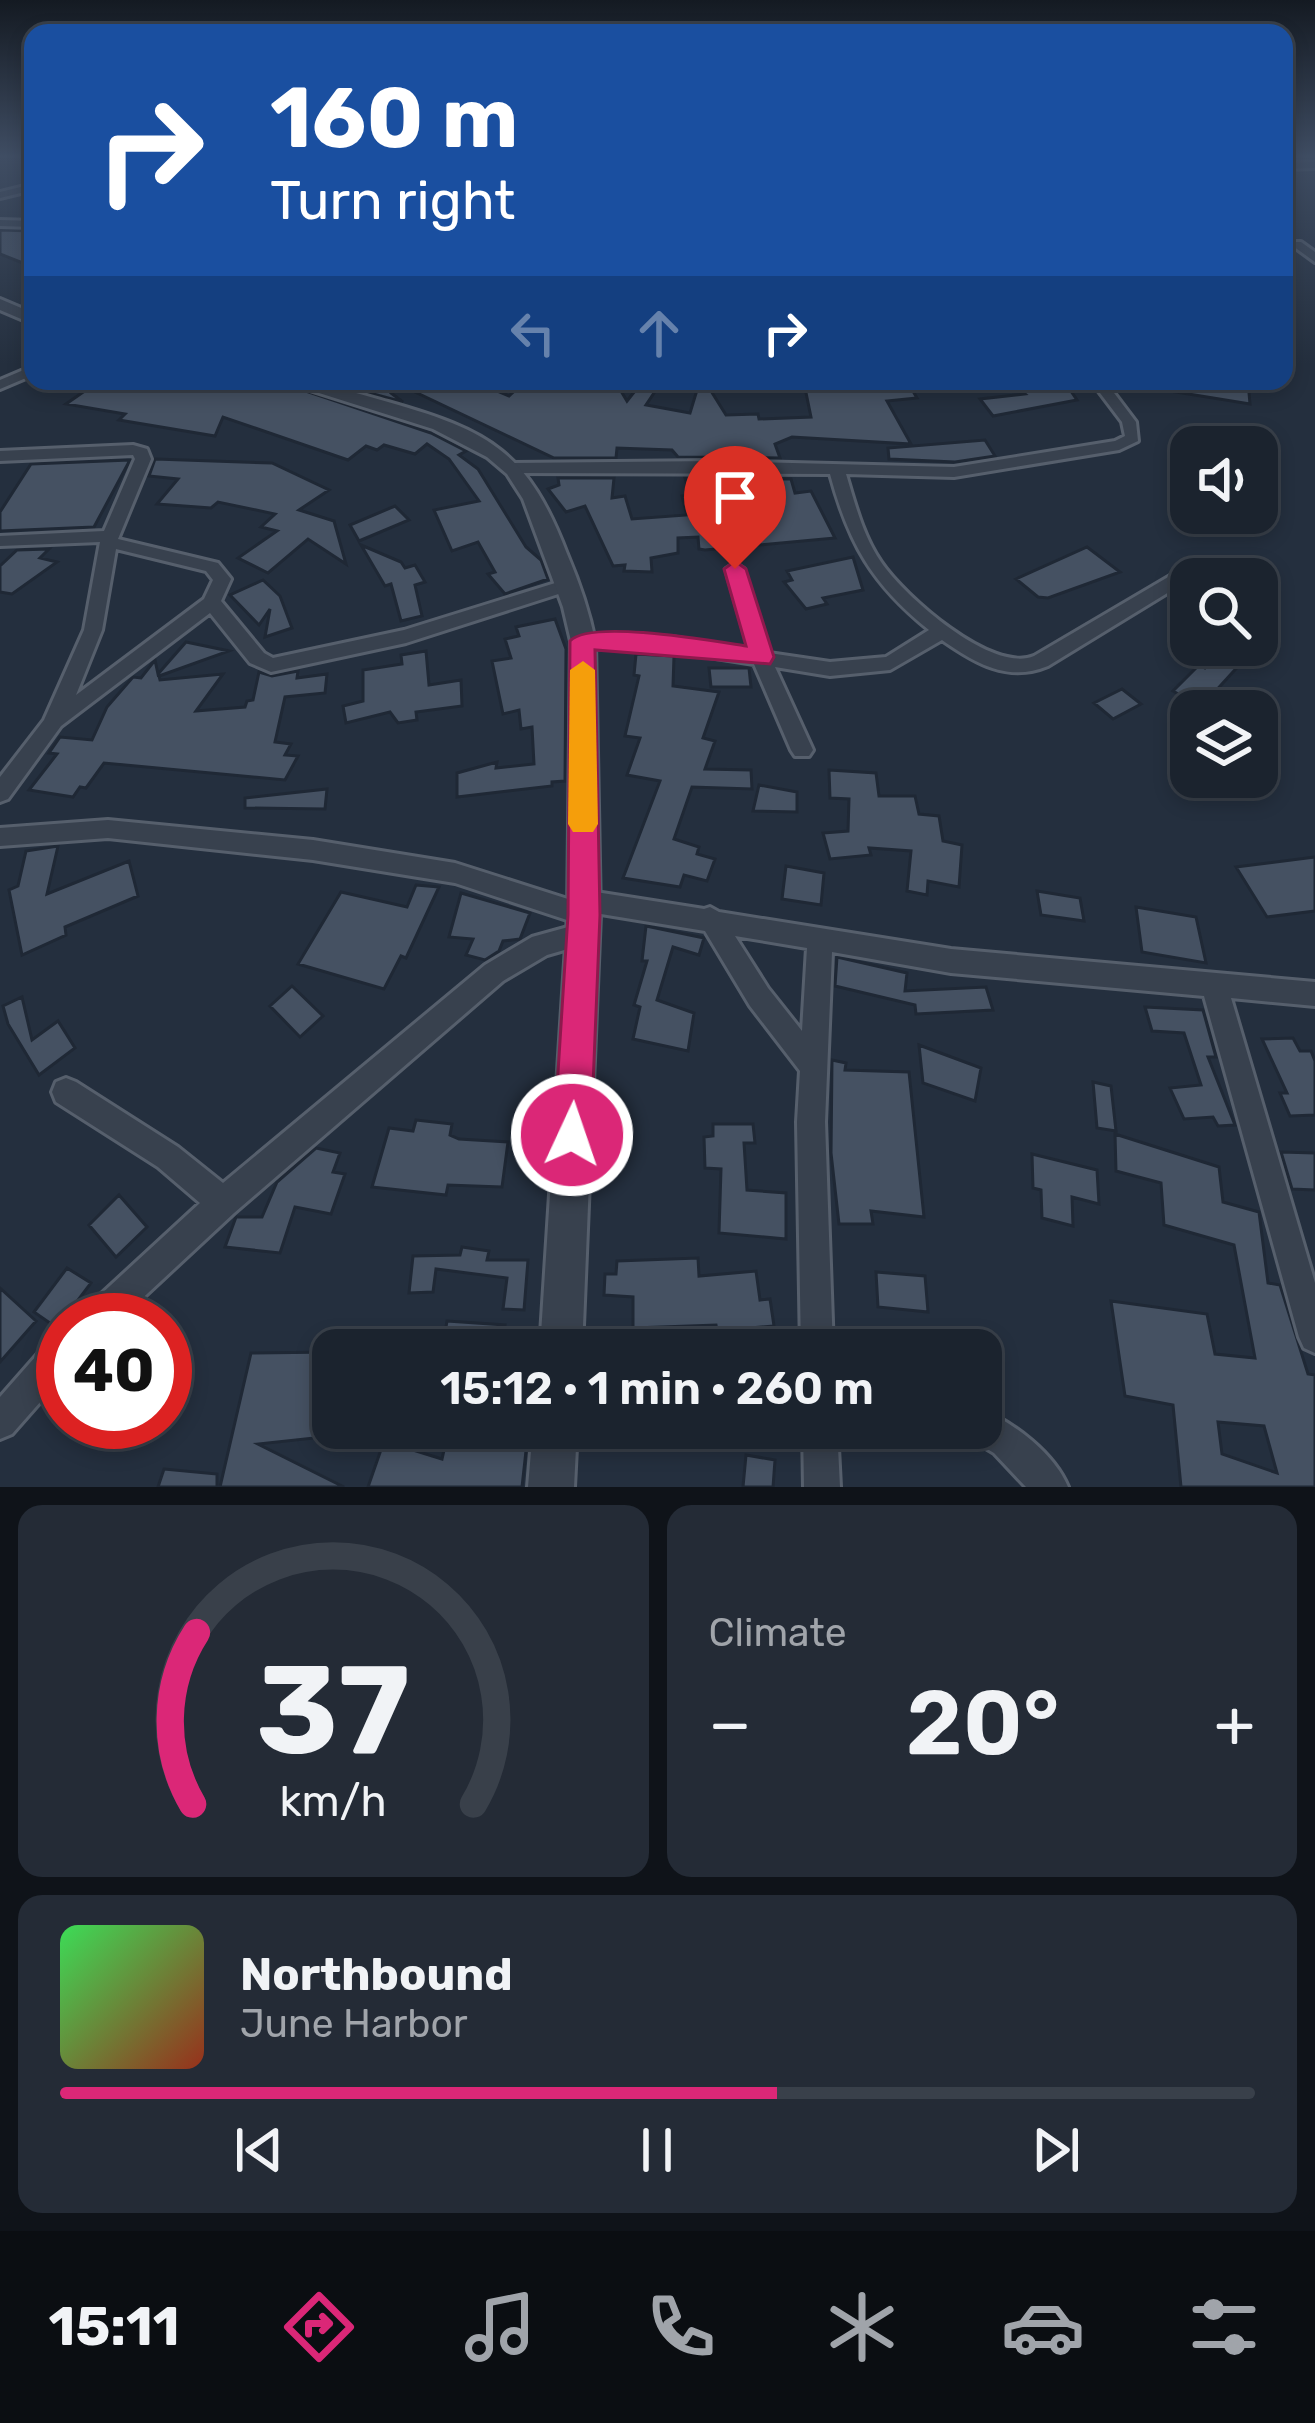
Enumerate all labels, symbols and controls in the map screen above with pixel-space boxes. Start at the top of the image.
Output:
text: 160 m [270,68,518,168]
icon: right [72,72,228,228]
text: Turn right [270,169,515,233]
icon: left [500,300,566,366]
icon: ahead [626,300,692,366]
icon: right [752,300,818,366]
map controls [1170,426,1278,798]
button: sound [1170,426,1278,534]
pin [684,446,786,569]
icon: arrive [702,464,768,530]
button: search [1170,558,1278,666]
button: layers [1170,690,1278,798]
position arrow [509,1072,635,1198]
speed limit sign: 40 [36,1293,192,1449]
text: 15:12 · 1 min · 260 m [440,1362,874,1415]
text: Climate [709,1610,847,1656]
text: 37 [256,1636,410,1784]
text: 20° [906,1670,1059,1777]
text: − [709,1684,751,1763]
text: + [1214,1684,1255,1763]
text: km/h [280,1776,387,1827]
text: Northbound [240,1948,513,2001]
text: June Harbor [240,2001,468,2047]
icon: previous [226,2117,292,2183]
icon: pause [624,2117,690,2183]
icon: next [1023,2117,1089,2183]
icon: directions [277,2285,361,2369]
icon: music [458,2285,542,2369]
icon: phone [639,2285,723,2369]
icon: climate [820,2285,904,2369]
icon: car [1001,2285,1085,2369]
icon: filters [1182,2285,1266,2369]
text: 15:11 [49,2295,180,2359]

